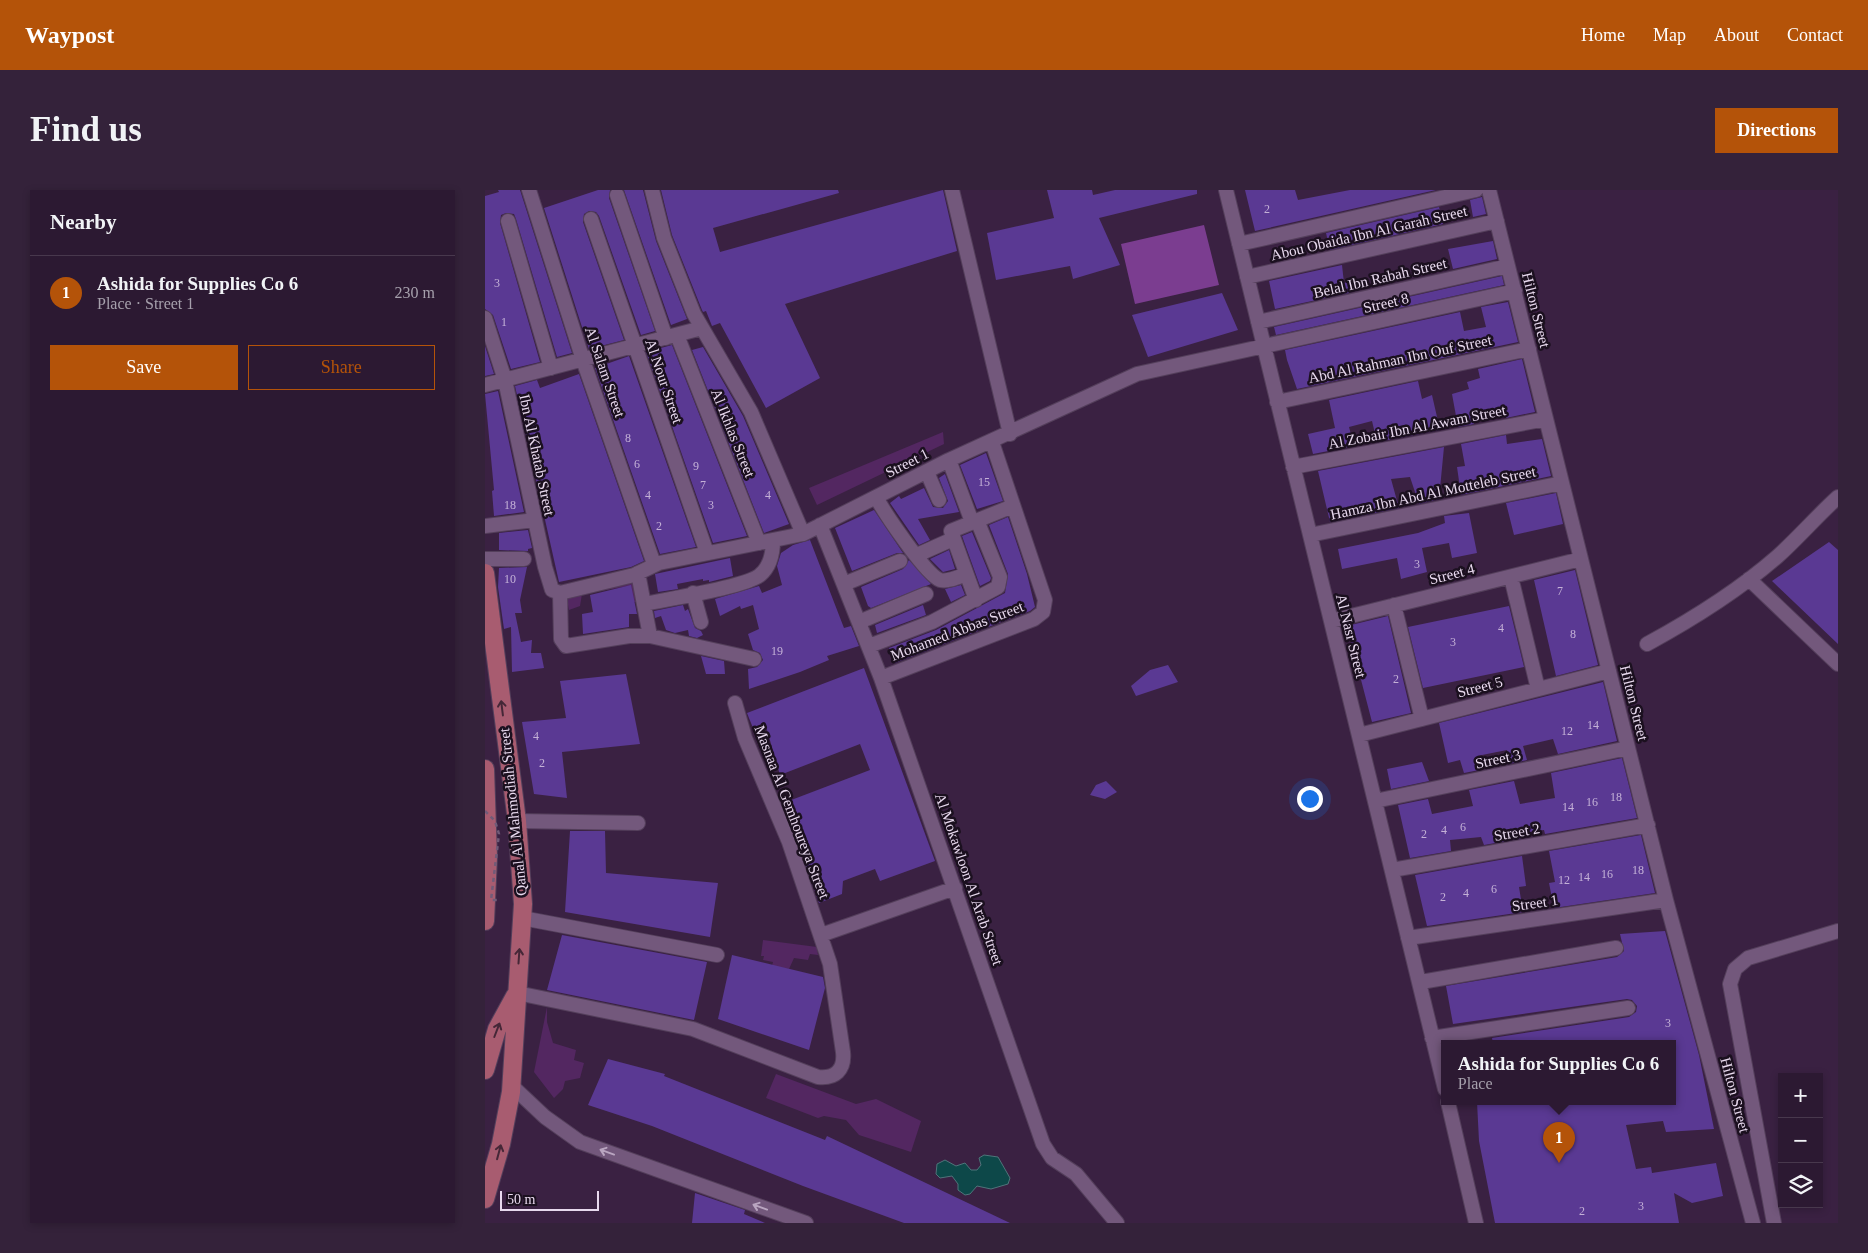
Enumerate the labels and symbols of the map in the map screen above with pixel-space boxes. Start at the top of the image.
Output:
house number: 2 [1264,202,1270,216]
street label: Abou Obaida Ibn Al Garah Street [1269,202,1470,263]
street label: Belal Ibn Rabah Street [1312,255,1449,301]
street label: Hilton Street [1519,271,1553,350]
house number: 3 [494,276,500,290]
street label: Street 8 [1362,290,1410,316]
house number: 1 [501,315,507,329]
street label: Al Salam Street [582,324,628,420]
street label: Abd Al Rahman Ibn Ouf Street [1307,332,1494,386]
street label: Al Nour Street [642,337,686,426]
street label: Al Ikhlas Street [708,386,758,480]
street label: Ibn Al Khatab Street [516,393,558,518]
street label: Al Zobair Ibn Al Awam Street [1327,402,1508,452]
house number: 8 [625,431,631,445]
street label: Street 1 [883,445,931,481]
house number: 6 [634,457,640,471]
house number: 9 [693,459,699,473]
street label: Hamza Ibn Abd Al Motteleb Street [1329,463,1538,523]
house number: 15 [978,475,990,489]
house number: 7 [700,478,706,492]
house number: 4 [645,488,651,502]
house number: 4 [765,488,771,502]
house number: 18 [504,498,516,512]
house number: 3 [708,498,714,512]
house number: 2 [656,519,662,533]
house number: 3 [1414,557,1420,571]
street label: Street 4 [1428,561,1477,587]
house number: 10 [504,572,516,586]
house number: 7 [1557,584,1563,598]
street label: Al Nasr Street [1333,592,1369,680]
street label: Mohamed Abbas Street [888,598,1026,664]
house number: 4 [1498,621,1504,635]
house number: 8 [1570,627,1576,641]
house number: 3 [1450,635,1456,649]
house number: 19 [771,644,783,658]
street label: Hilton Street [1617,664,1651,743]
house number: 2 [1393,672,1399,686]
street label: Street 5 [1456,674,1504,700]
one-way arrow [497,700,507,716]
house number: 14 [1587,718,1599,732]
street label: Masnaa Al Gemhoureya Street [751,723,833,902]
house number: 12 [1561,724,1573,738]
street label: Qanal Al Mahmodiah Street [496,726,530,897]
house number: 4 [533,729,539,743]
street label: Street 3 [1474,746,1522,772]
house number: 2 [539,756,545,770]
your location [1297,786,1323,812]
house number: 18 [1610,790,1622,804]
street label: Al Mokawloon Al Arab Street [932,791,1006,968]
house number: 16 [1586,795,1598,809]
house number: 14 [1562,800,1574,814]
house number: 6 [1460,820,1466,834]
street label: Street 2 [1493,820,1541,844]
house number: 4 [1441,823,1447,837]
house number: 2 [1421,827,1427,841]
house number: 18 [1632,863,1644,877]
house number: 16 [1601,867,1613,881]
house number: 14 [1578,870,1590,884]
house number: 12 [1558,873,1570,887]
house number: 6 [1491,882,1497,896]
house number: 4 [1463,886,1469,900]
house number: 2 [1440,890,1446,904]
street label: Street 1 [1511,892,1559,914]
one-way arrow [515,948,524,964]
house number: 3 [1665,1016,1671,1030]
one-way arrow [493,1023,503,1038]
street label: Hilton Street [1717,1056,1753,1135]
pin: 1 [1543,1122,1575,1163]
one-way arrow [495,1145,504,1161]
one-way arrow [600,1147,615,1156]
scale bar [500,1188,599,1211]
house number: 3 [1638,1199,1644,1213]
one-way arrow [753,1202,768,1211]
house number: 2 [1579,1204,1585,1218]

